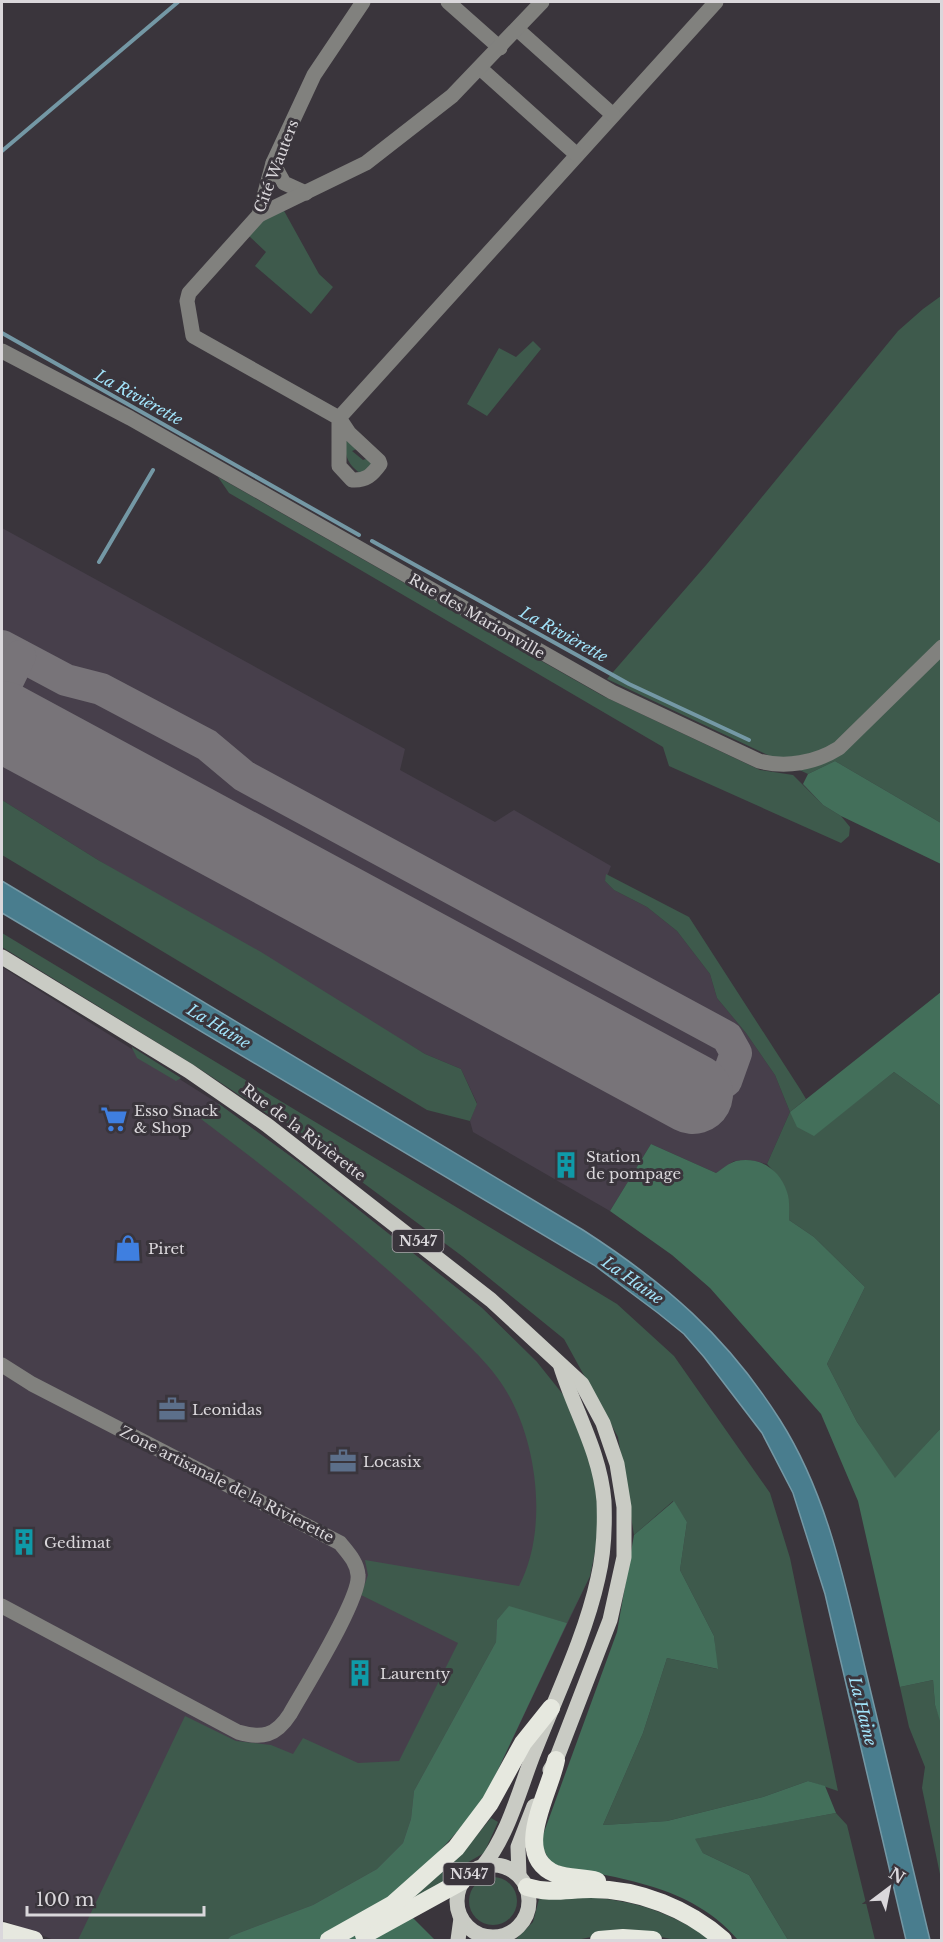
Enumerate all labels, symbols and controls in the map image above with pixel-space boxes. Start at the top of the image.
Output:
street label: Cité Wauters [250,117,303,215]
water label: La Rivièrette [91,364,187,430]
street label: Rue des Marionville [406,569,548,663]
water label: La Rivièrette [516,601,612,667]
water label: La Haine [183,999,255,1053]
street label: Rue de la Rivièrette [238,1079,370,1185]
place label: Esso Snack & Shop [134,1101,219,1137]
supermarket icon: Esso Snack & Shop [99,1104,129,1134]
place label: Station de pompage [586,1147,681,1183]
building icon: Station de pompage [551,1150,581,1180]
road number: N547 [392,1230,444,1252]
shop icon: Piret [113,1233,143,1263]
place label: Piret [148,1239,185,1258]
water label: La Haine [598,1251,668,1309]
office icon: Leonidas [157,1394,187,1424]
place label: Leonidas [192,1400,262,1419]
street label: Zone artisanale de la Rivierette [117,1422,337,1546]
office icon: Locasix [328,1446,358,1476]
place label: Locasix [363,1452,421,1471]
building icon: Gedimat [9,1527,39,1557]
place label: Gedimat [44,1533,111,1552]
building icon: Laurenty [345,1658,375,1688]
place label: Laurenty [380,1664,451,1683]
water label: La Haine [845,1674,881,1748]
north arrow [859,1858,919,1918]
road number: N547 [444,1863,494,1885]
text: N [885,1863,909,1888]
scale bar [27,1879,204,1917]
text: 100 m [36,1889,94,1911]

